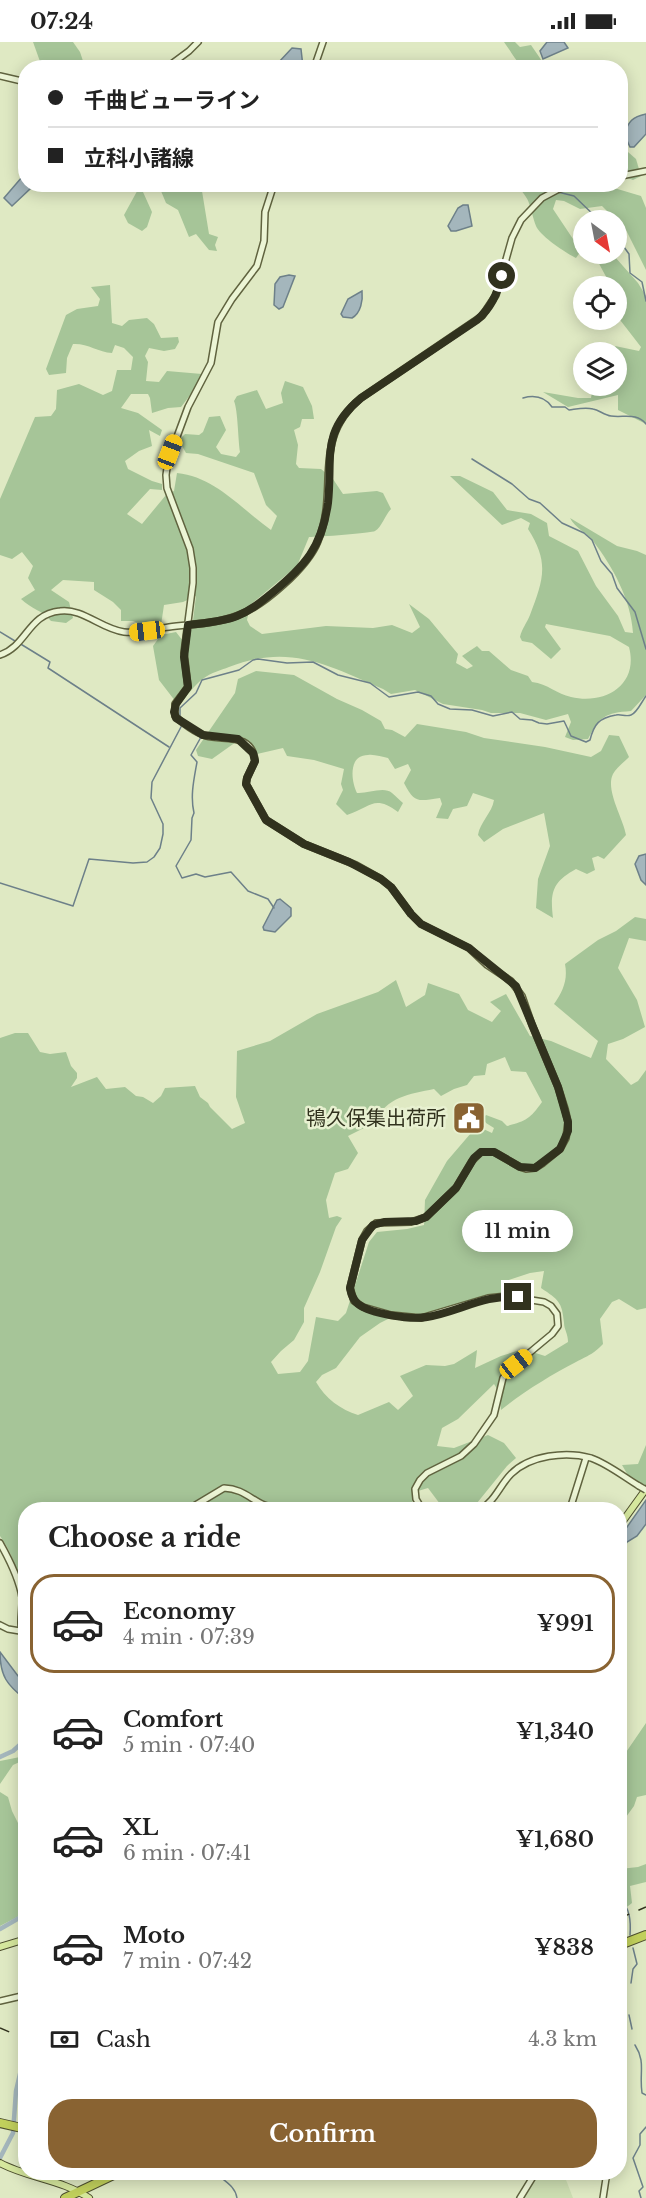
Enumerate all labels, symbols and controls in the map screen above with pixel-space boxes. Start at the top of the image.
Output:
text: 07:24 [30,8,93,35]
text: 千曲ビューライン [84,87,260,114]
text: 立科小諸線 [84,145,194,172]
north arrow [573,210,627,264]
map controls [573,210,627,396]
route start [488,262,515,289]
button: locate [573,276,627,330]
button: layers [573,342,627,396]
car [155,432,185,472]
car [128,620,166,642]
public building icon: 鴇久保集出荷所 [451,1100,487,1136]
place label: 鴇久保集出荷所 [306,1106,446,1130]
callout: 11 min [462,1210,574,1252]
text: 11 min [484,1219,551,1243]
route end [504,1283,531,1310]
car [496,1346,536,1382]
text: Choose a ride [48,1521,241,1554]
icon: car [51,1597,105,1651]
text: Economy [123,1598,235,1625]
text: ¥991 [537,1610,594,1637]
text: 4 min · 07:39 [123,1625,255,1649]
icon: car [51,1705,105,1759]
text: Comfort [123,1706,223,1733]
text: ¥1,340 [516,1718,594,1745]
text: 5 min · 07:40 [123,1733,255,1757]
icon: car [51,1813,105,1867]
text: XL [123,1814,158,1841]
text: ¥1,680 [516,1826,594,1853]
text: 6 min · 07:41 [123,1841,251,1865]
icon: car [51,1921,105,1975]
text: Moto [123,1922,185,1949]
text: ¥838 [534,1934,594,1961]
text: 7 min · 07:42 [123,1949,252,1973]
icon: cash [48,2023,81,2056]
text: Cash [96,2026,151,2053]
text: 4.3 km [528,2027,597,2051]
button: Confirm [48,2099,597,2168]

